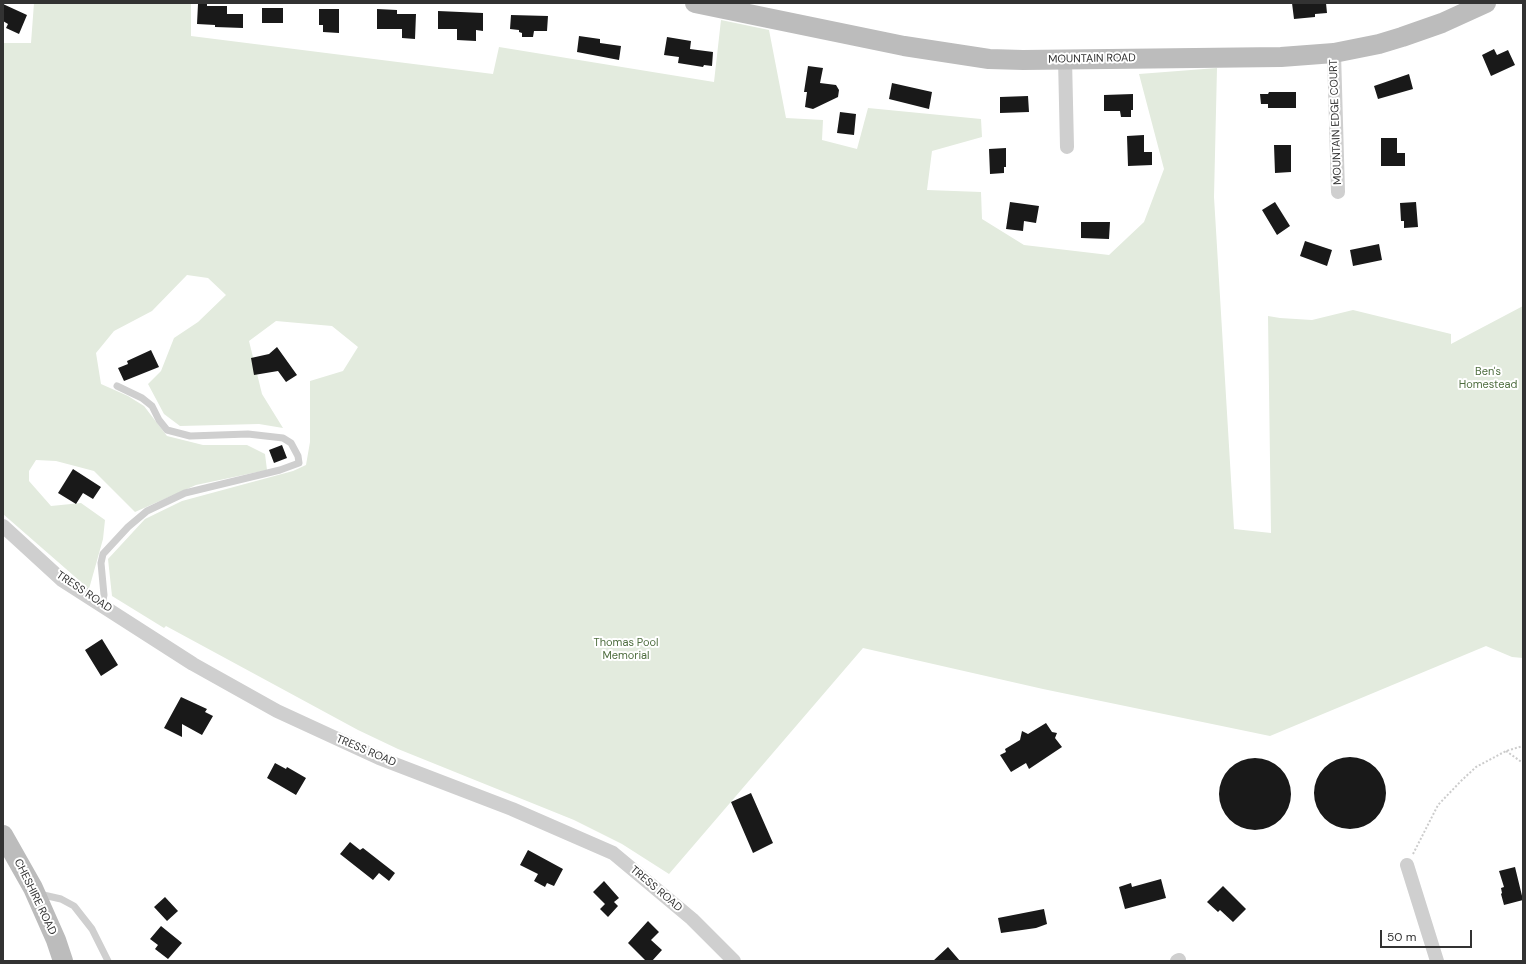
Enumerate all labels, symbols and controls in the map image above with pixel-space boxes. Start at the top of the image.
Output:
street label: MOUNTAIN ROAD [1048,52,1136,66]
street label: MOUNTAIN EDGE COURT [1327,59,1345,185]
park label: Ben's Homestead [1459,365,1517,391]
street label: TRESS ROAD [54,569,114,615]
park label: Thomas Pool Memorial [594,636,658,662]
street label: TRESS ROAD [334,732,398,770]
street label: CHESHIRE ROAD [11,857,59,937]
street label: TRESS ROAD [627,863,685,915]
scale bar [1382,922,1474,948]
text: 50 m [1387,929,1416,945]

